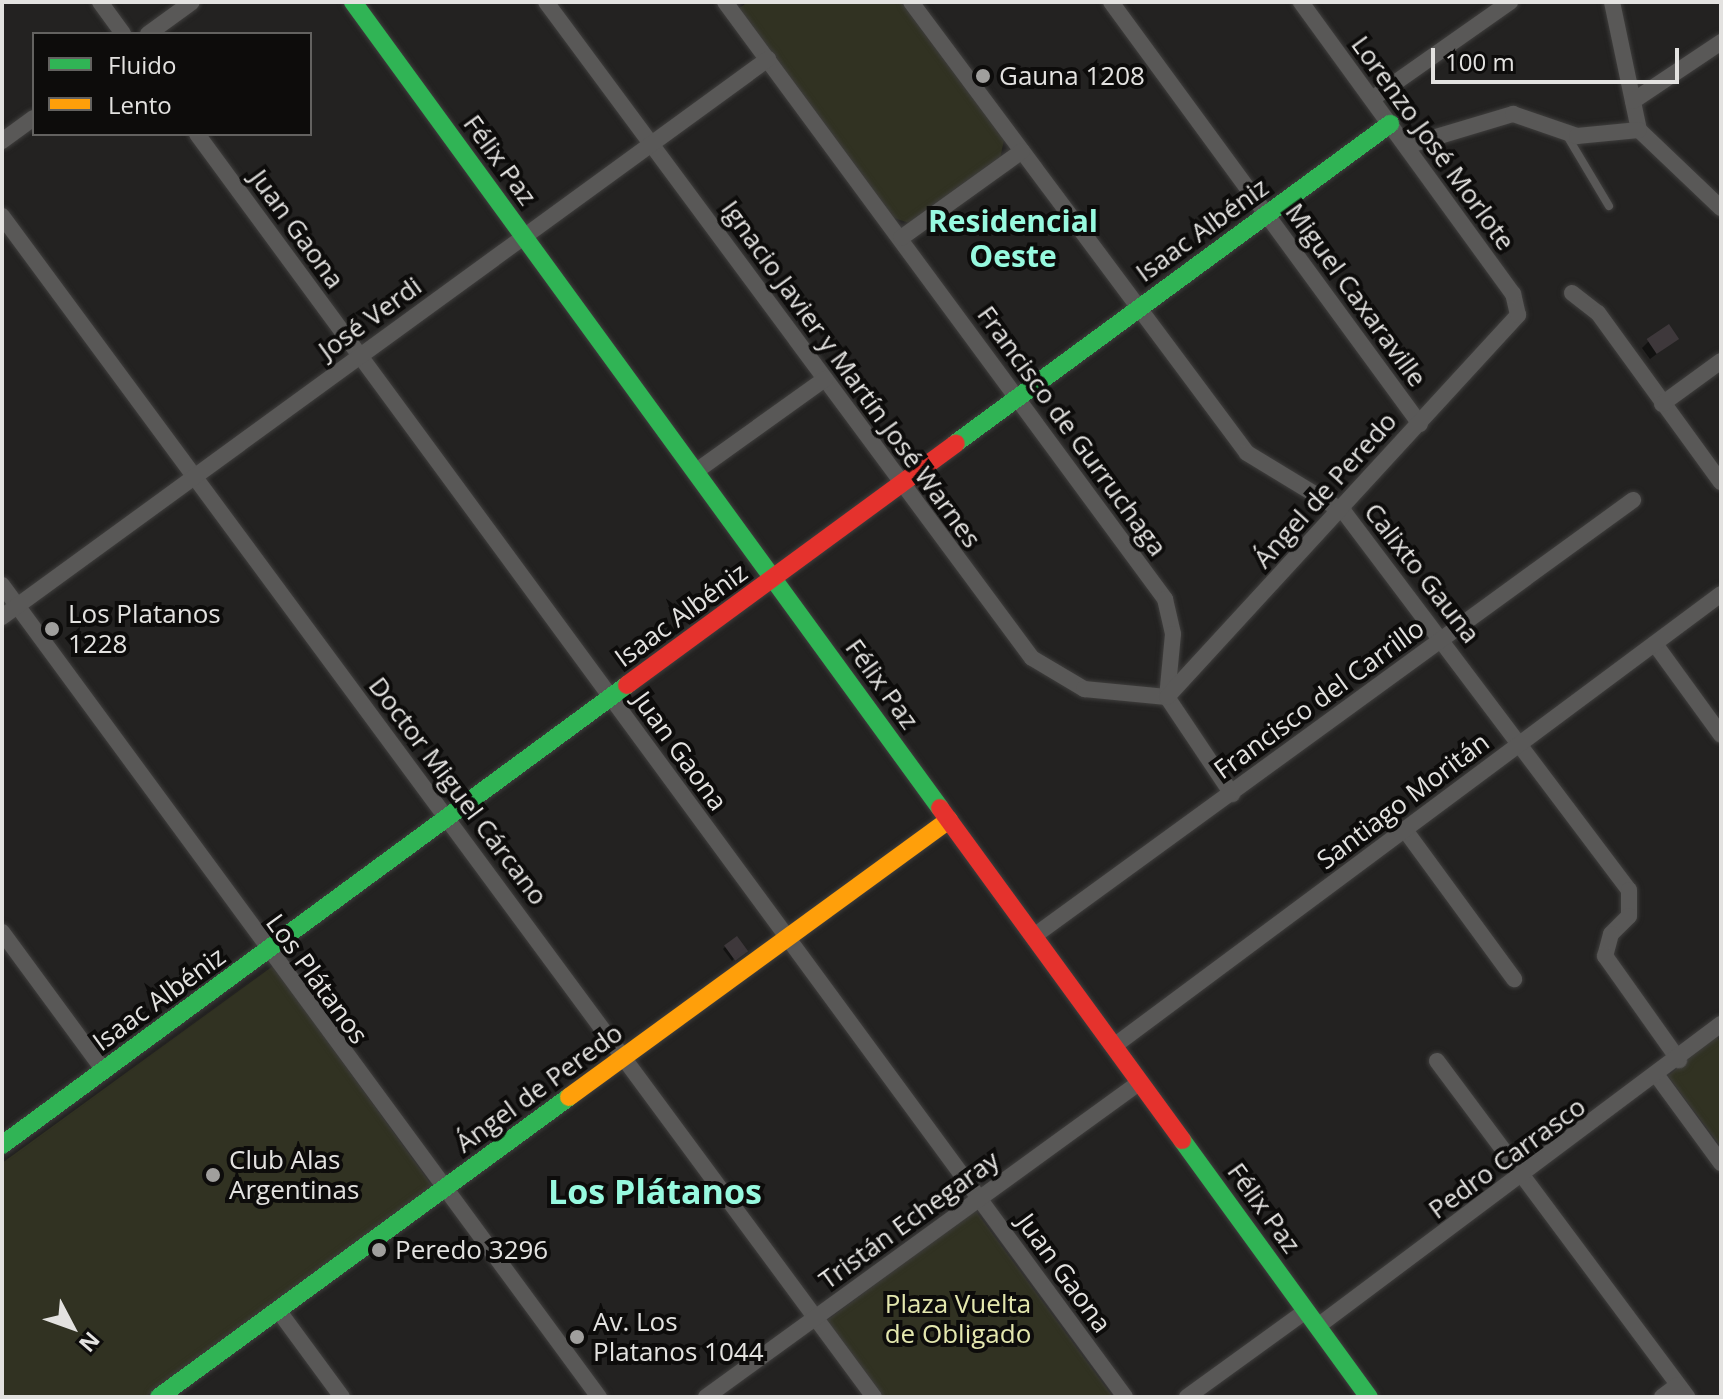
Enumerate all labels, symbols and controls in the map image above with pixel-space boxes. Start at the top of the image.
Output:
street label: Lorenzo José Morlote [1345,30,1521,256]
legend [32,32,312,136]
scale bar [1435,32,1683,82]
text: 100 m [1445,45,1515,78]
text: Fluido [108,48,176,81]
place label: Gauna 1208 [999,60,1145,92]
marker: Gauna 1208 [974,67,992,85]
text: Lento [108,88,172,121]
street label: Félix Paz [457,109,543,211]
street label: Juan Gaona [243,163,351,295]
street label: Isaac Albéniz [1130,172,1274,288]
street label: Ignacio Javier y Martín José Warnes [715,194,987,554]
street label: Miguel Caxaraville [1279,197,1433,393]
district label: Residencial Oeste [928,203,1098,274]
street label: José Verdi [312,270,428,366]
street label: Francisco de Gurruchaga [971,300,1173,562]
street label: Ángel de Peredo [1247,406,1403,574]
street label: Calixto Gauna [1358,497,1486,649]
street label: Isaac Albéniz [609,557,753,673]
place label: Los Platanos 1228 [68,598,221,660]
street label: Francisco del Carrillo [1208,612,1430,786]
marker: Los Platanos 1228 [43,620,61,638]
street label: Félix Paz [839,633,925,735]
street label: Doctor Miguel Cárcano [362,671,554,911]
street label: Juan Gaona [626,685,734,817]
street label: Santiago Moritán [1311,726,1495,876]
street label: Los Plátanos [260,908,374,1050]
street label: Isaac Albéniz [87,941,231,1057]
street label: Ángel de Peredo [449,1017,629,1159]
street label: Pedro Carrasco [1423,1091,1591,1225]
place label: Club Alas Argentinas [229,1144,359,1206]
street label: Tristán Echegaray [813,1144,1005,1296]
street label: Félix Paz [1221,1157,1307,1259]
marker: Club Alas Argentinas [204,1166,222,1184]
district label: Los Plátanos [548,1172,762,1212]
street label: Juan Gaona [1010,1207,1118,1339]
place label: Peredo 3296 [395,1234,548,1266]
marker: Peredo 3296 [370,1241,388,1259]
north arrow [32,1287,112,1367]
park label: Plaza Vuelta de Obligado [885,1288,1031,1350]
place label: Av. Los Platanos 1044 [593,1306,764,1368]
text: N [73,1326,107,1359]
marker: Av. Los Platanos 1044 [568,1328,586,1346]

